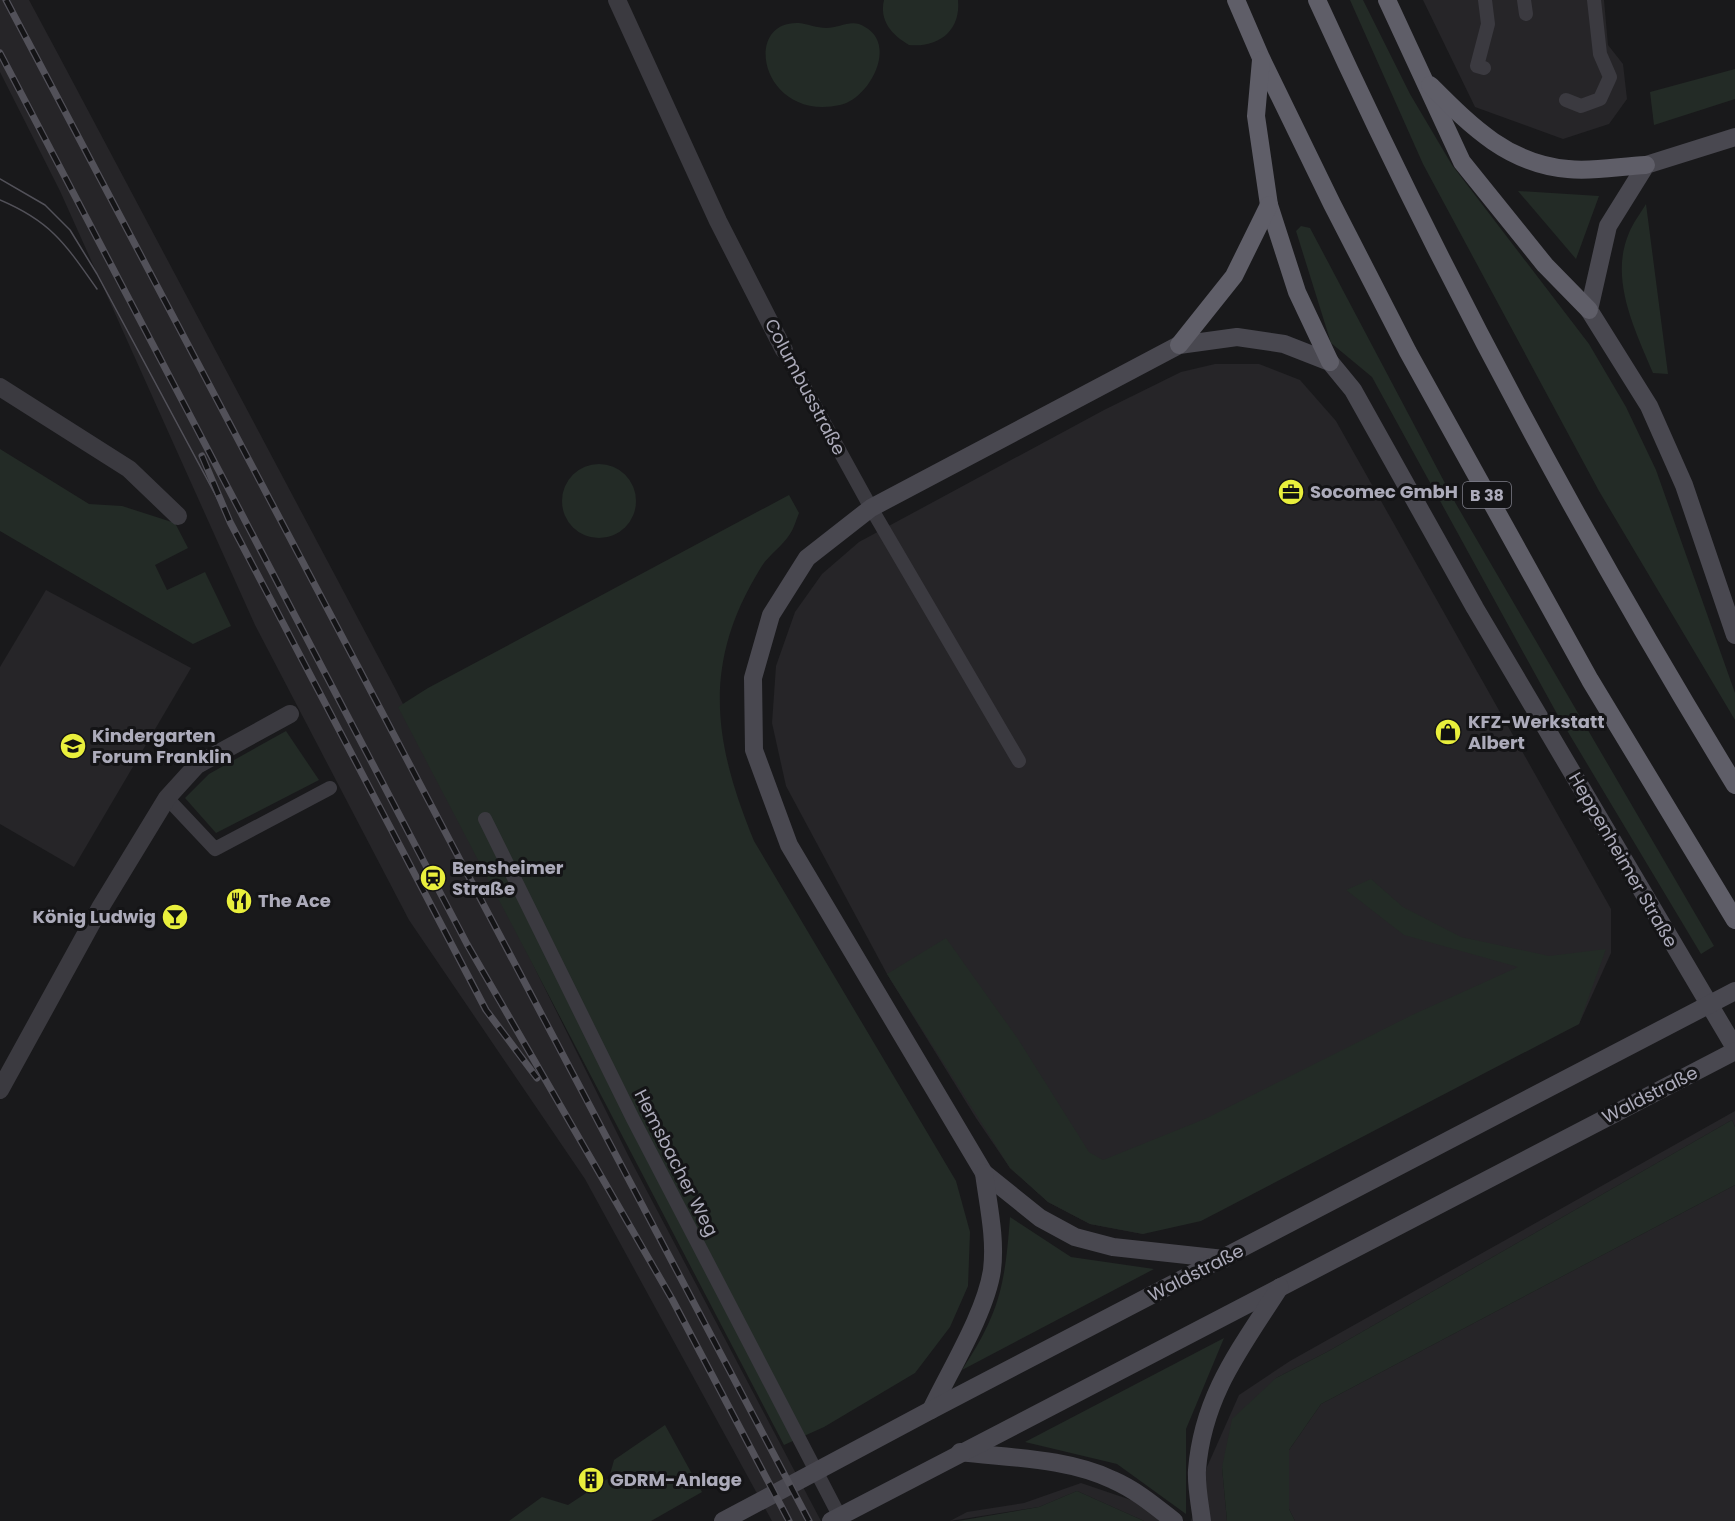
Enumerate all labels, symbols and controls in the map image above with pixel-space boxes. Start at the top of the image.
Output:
street label: Columbusstraße [759,314,852,459]
office icon: Socomec GmbH [1276,477,1306,507]
place label: Socomec GmbH [1310,479,1458,504]
road number: B 38 [1463,482,1511,508]
place label: KFZ-Werkstatt Albert [1468,709,1605,755]
shop icon: KFZ-Werkstatt Albert [1433,717,1463,747]
place label: Kindergarten Forum Franklin [92,723,232,769]
school or university icon: Kindergarten Forum Franklin [58,731,88,761]
street label: Heppenheimer Straße [1563,768,1684,952]
place label: Bensheimer Straße [452,855,564,901]
station icon: Bensheimer Straße [418,863,448,893]
restaurant icon: The Ace [224,886,254,916]
place label: The Ace [258,888,331,913]
bar icon: König Ludwig [160,902,190,932]
place label: König Ludwig [32,904,156,929]
street label: Waldstraße [1598,1060,1702,1129]
street label: Hemsbacher Weg [629,1085,724,1241]
street label: Waldstraße [1144,1238,1248,1307]
building icon: GDRM-Anlage [576,1465,606,1495]
place label: GDRM-Anlage [610,1467,742,1492]

